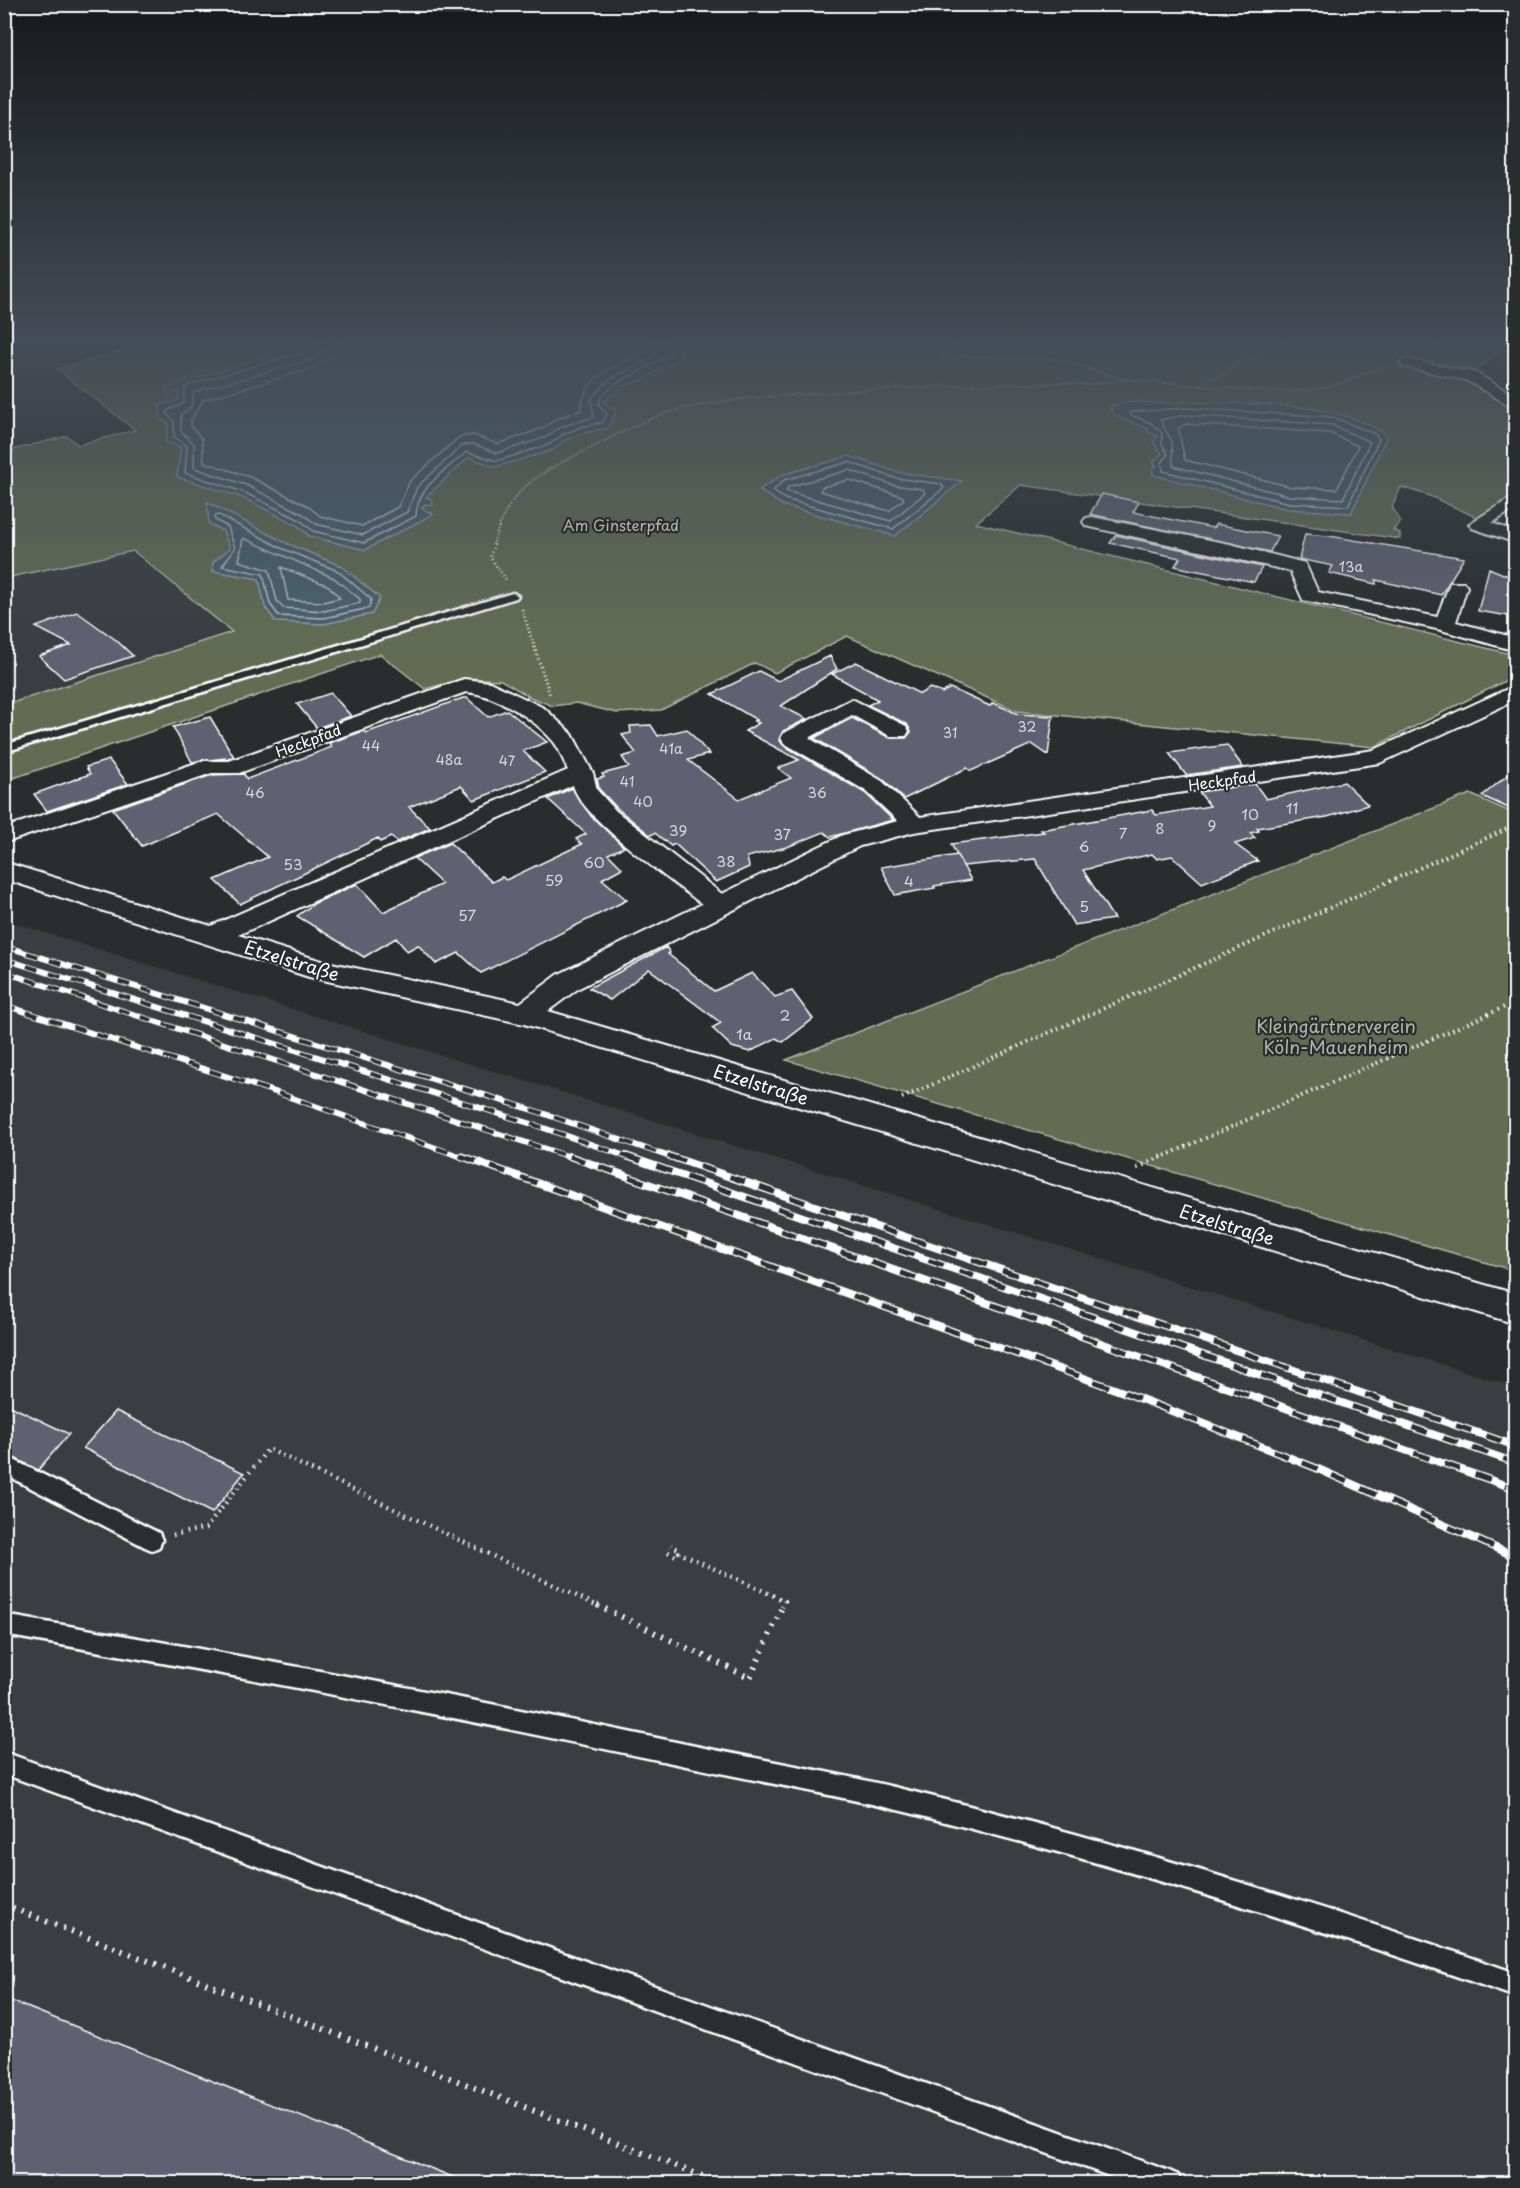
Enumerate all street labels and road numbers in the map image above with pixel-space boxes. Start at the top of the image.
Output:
street label: Heckpfad [272,717,344,763]
street label: Heckpfad [1186,764,1258,796]
street label: Etzelstraße [241,933,343,987]
street label: Etzelstraße [710,1057,812,1111]
street label: Etzelstraße [1176,1197,1278,1251]

